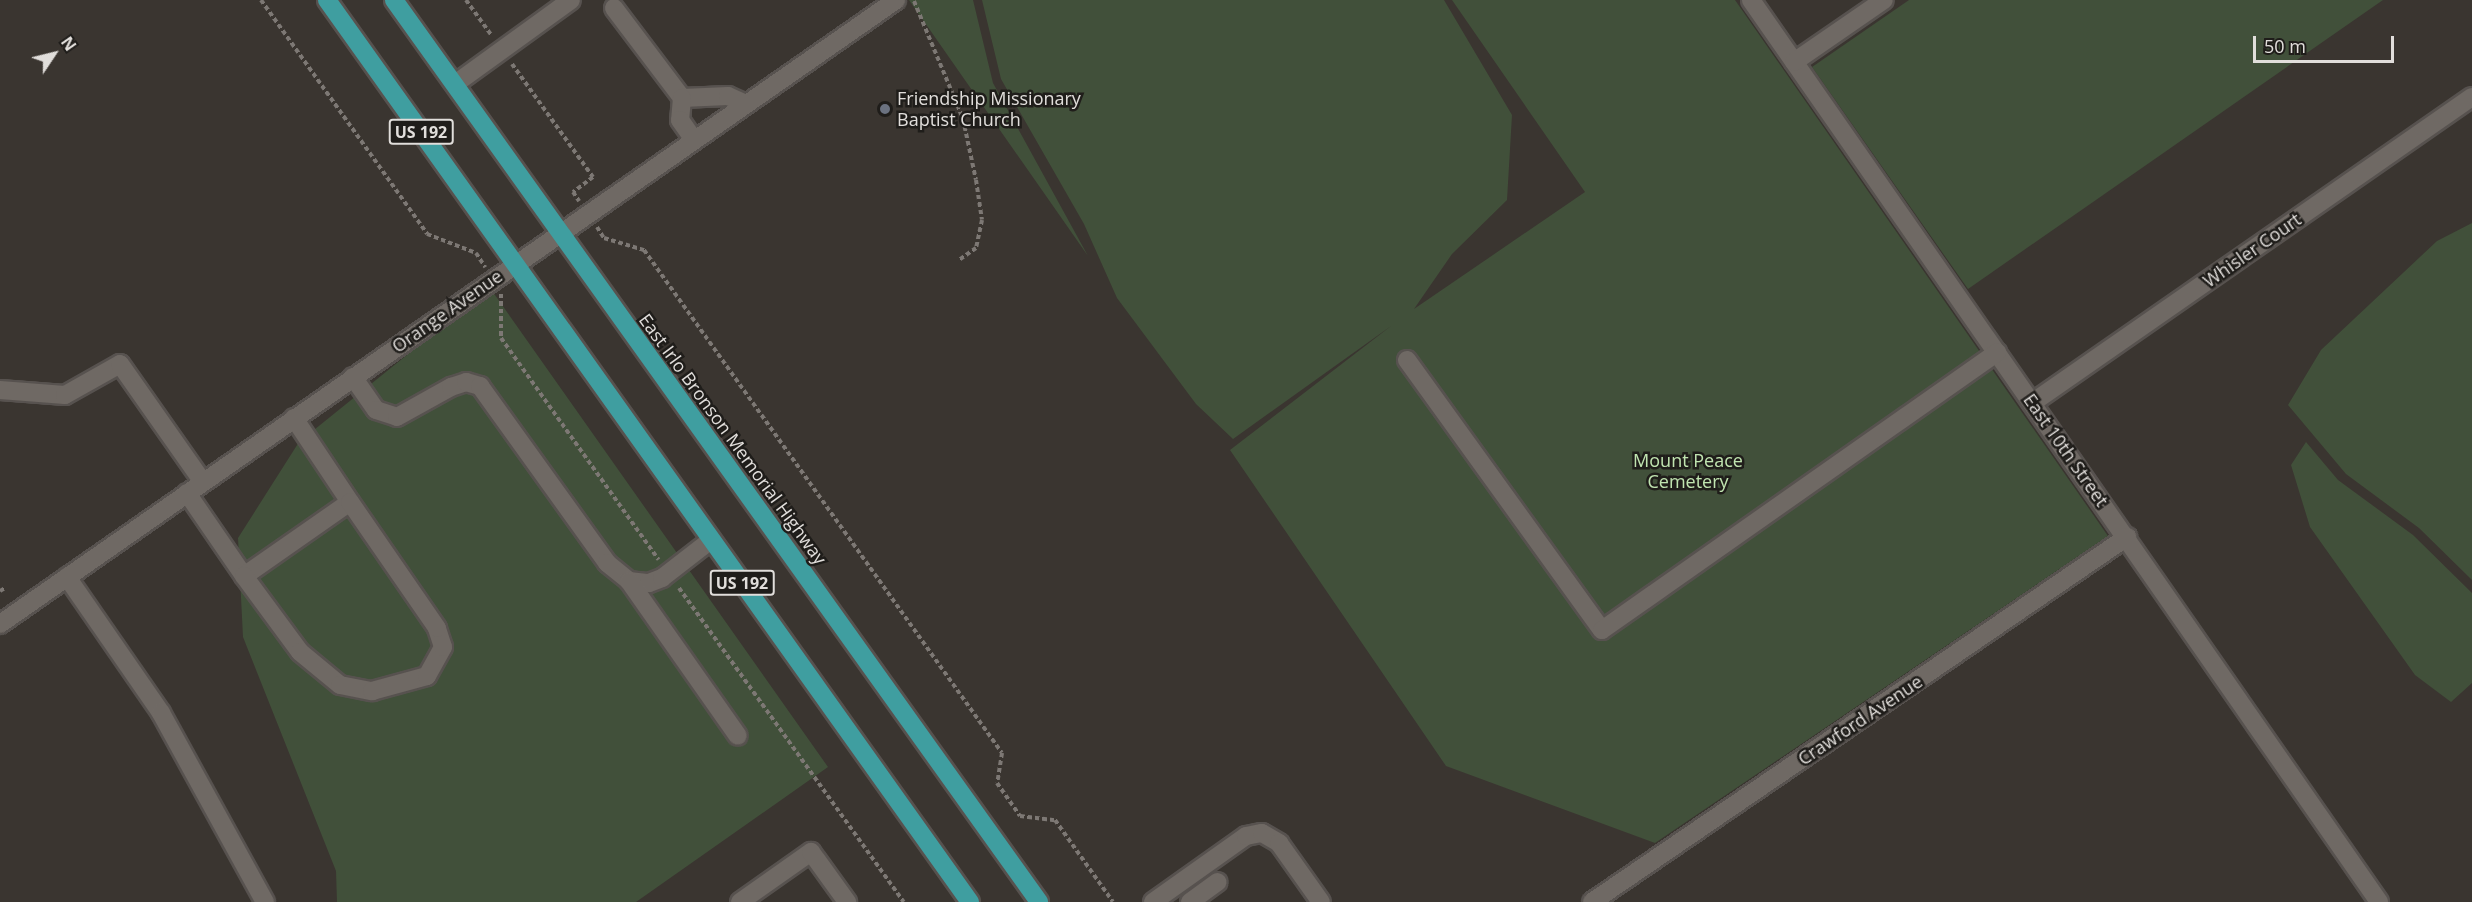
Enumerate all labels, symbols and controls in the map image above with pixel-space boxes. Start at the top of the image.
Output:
north arrow [24,24,84,84]
scale bar [2256,24,2397,62]
text: N [56,32,81,55]
text: 50 m [2264,34,2306,58]
place label: Friendship Missionary Baptist Church [897,88,1081,130]
marker: Friendship Missionary Baptist Church [878,102,892,116]
road number: US 192 [388,119,454,145]
street label: Whisler Court [2199,208,2305,292]
street label: Orange Avenue [388,265,506,357]
street label: East Irlo Bronson Memorial Highway [635,309,831,569]
street label: East 10th Street [2019,389,2113,511]
park label: Mount Peace Cemetery [1633,450,1743,492]
road number: US 192 [709,570,775,596]
street label: Crawford Avenue [1794,670,1926,770]

